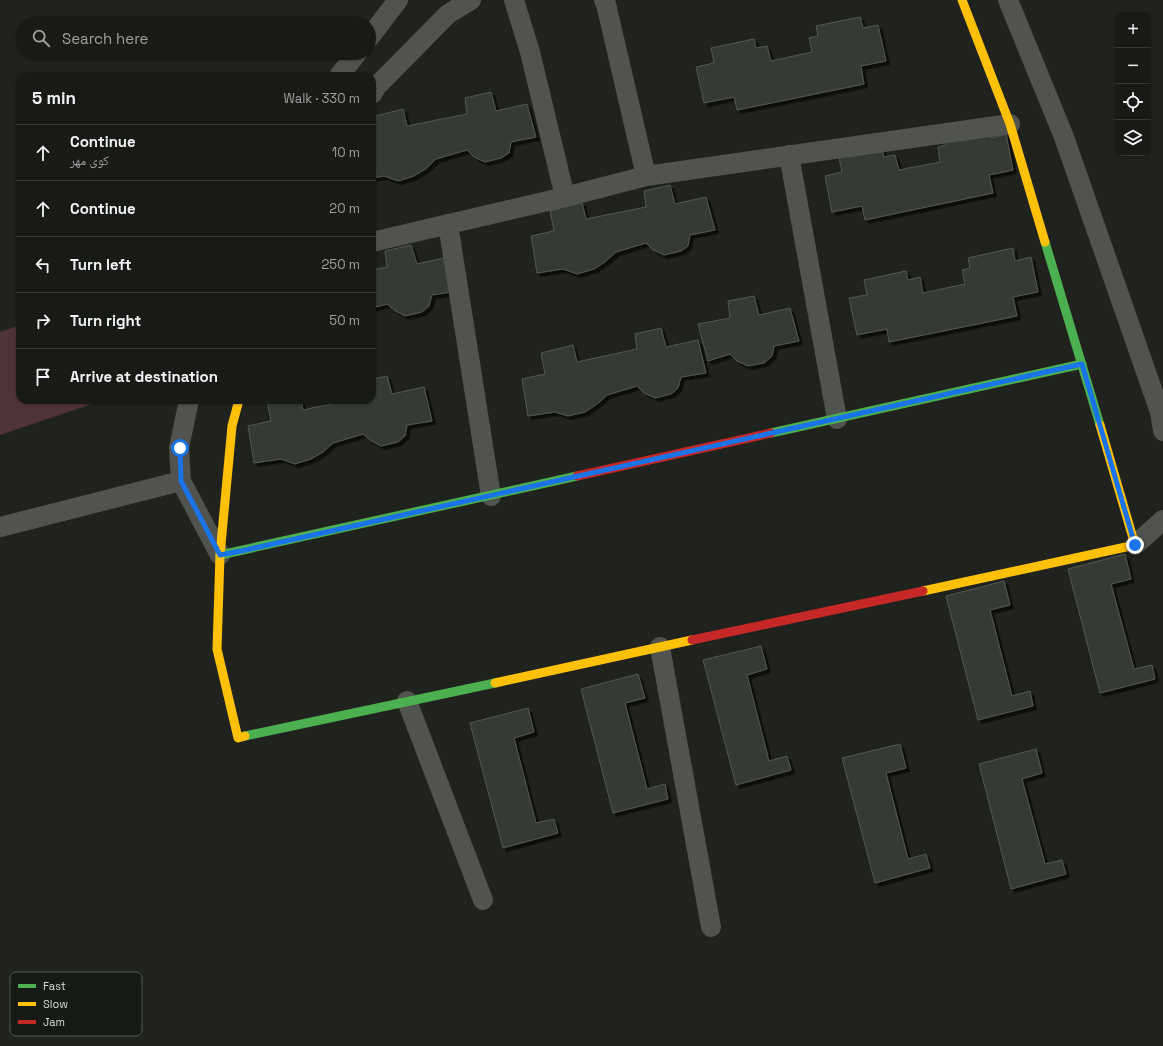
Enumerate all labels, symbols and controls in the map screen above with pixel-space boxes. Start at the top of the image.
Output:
map controls [1115,12,1151,156]
button: + [1115,12,1151,48]
search box [16,16,376,60]
icon: search [30,27,52,49]
text: Search here [62,29,148,48]
button: − [1115,48,1151,84]
button: locate [1115,84,1151,120]
text: 5 min [32,87,76,109]
text: Walk · 330 m [283,90,360,107]
button: layers [1115,120,1151,156]
text: Continue [70,132,136,151]
icon: ahead [32,142,54,164]
text: 10 m [332,144,360,161]
text: کوی مهر [70,152,109,169]
icon: ahead [32,198,54,220]
text: Continue [70,199,136,218]
text: 20 m [329,200,360,217]
icon: left [32,254,54,276]
text: Turn left [70,255,132,274]
text: 250 m [322,256,360,273]
icon: right [32,310,54,332]
text: Turn right [70,311,141,330]
text: 50 m [329,312,360,329]
icon: arrive [32,366,54,388]
text: Arrive at destination [70,367,218,386]
route start [171,439,189,457]
route end [1126,536,1144,554]
legend [10,972,142,1036]
text: Fast [43,979,66,993]
text: Slow [43,997,68,1011]
text: Jam [43,1015,65,1029]

